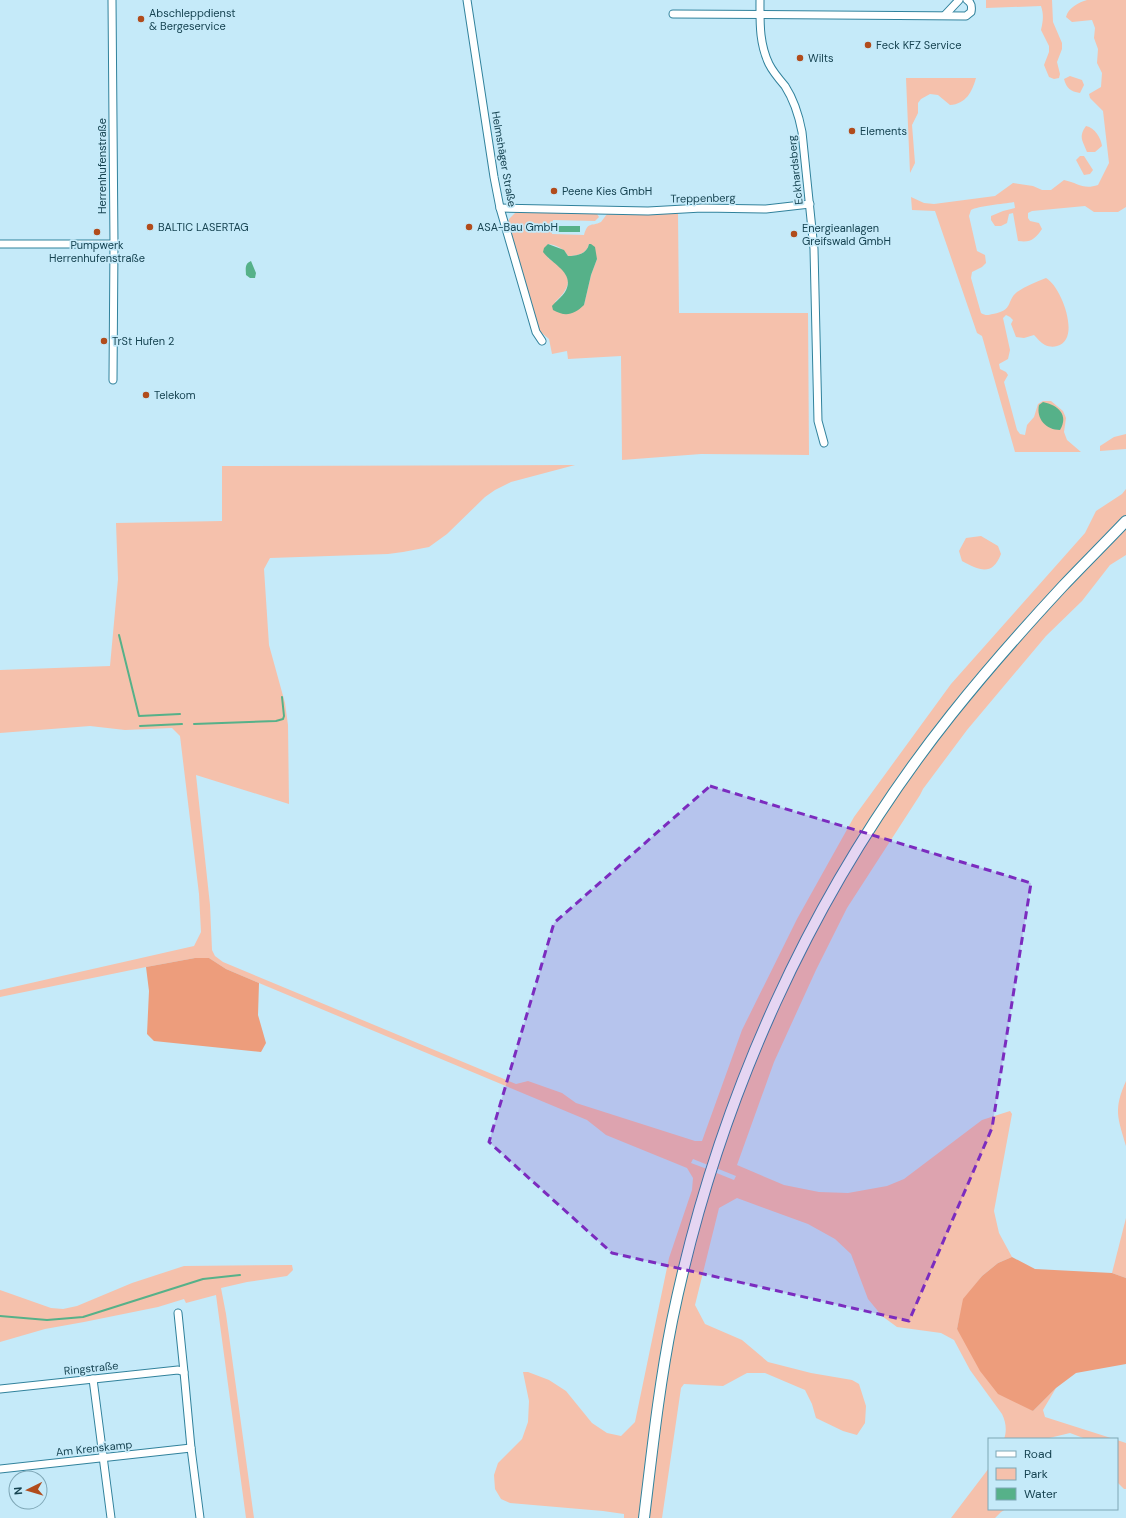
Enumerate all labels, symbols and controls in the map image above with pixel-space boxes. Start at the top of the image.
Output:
place label: Abschleppdienst & Bergeservice [149,6,236,33]
marker: Abschleppdienst & Bergeservice [136,14,146,24]
place label: Feck KFZ Service [876,38,962,52]
marker: Feck KFZ Service [863,40,873,50]
place label: Wilts [808,51,834,65]
marker: Wilts [795,53,805,63]
street label: Helmshäger Straße [489,110,519,208]
street label: Herrenhufenstraße [95,118,109,214]
place label: Elements [860,124,907,138]
marker: Elements [847,126,857,136]
street label: Eckhardsberg [784,135,806,205]
place label: Peene Kies GmbH [562,184,652,198]
marker: Peene Kies GmbH [549,186,559,196]
street label: Treppenberg [670,190,736,206]
place label: BALTIC LASERTAG [158,220,249,234]
place label: ASA-Bau GmbH [477,220,558,234]
place label: Energieanlagen Greifswald GmbH [802,221,891,248]
marker: BALTIC LASERTAG [145,222,155,232]
marker: ASA-Bau GmbH [464,222,474,232]
marker: Pumpwerk Herrenhufenstraße [92,227,102,237]
marker: Energieanlagen Greifswald GmbH [789,229,799,239]
place label: Pumpwerk Herrenhufenstraße [49,238,145,265]
place label: TrSt Hufen 2 [112,334,174,348]
marker: TrSt Hufen 2 [99,336,109,346]
place label: Telekom [154,388,196,402]
marker: Telekom [141,390,151,400]
street label: Ringstraße [63,1358,119,1378]
street label: Am Krenskamp [55,1437,133,1459]
legend [988,1438,1118,1510]
text: Road [1024,1446,1052,1462]
text: Park [1024,1466,1048,1482]
north arrow [8,1470,48,1510]
text: N [11,1486,25,1495]
text: Water [1024,1486,1058,1502]

